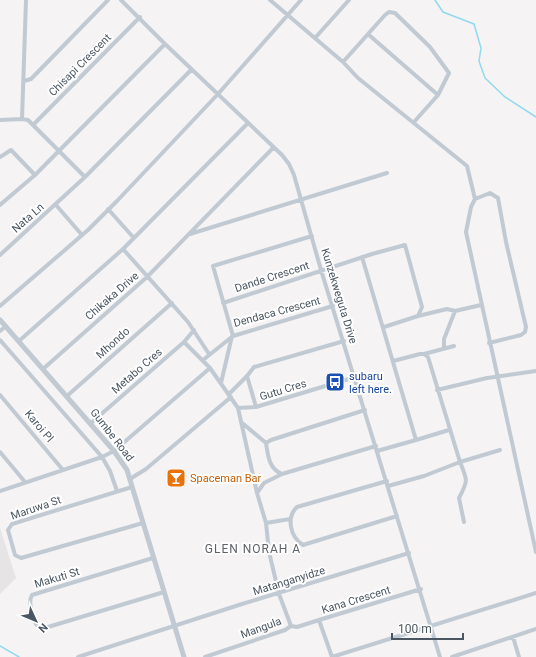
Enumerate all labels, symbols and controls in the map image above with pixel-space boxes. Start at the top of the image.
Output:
street label: Chisapi Crescent [46,31,114,99]
street label: Nata Ln [9,201,47,235]
street label: Kunzekweguta Drive [318,247,360,345]
street label: Dande Crescent [233,259,311,295]
street label: Chikaka Drive [83,269,141,323]
street label: Dendaca Crescent [232,294,322,330]
street label: Mhondo [94,325,132,361]
street label: Metabo Cres [109,345,165,396]
place label: subaru left here. [349,370,392,396]
bus stop icon: subaru left here. [324,371,346,393]
street label: Gutu Cres [258,377,308,403]
street label: Gumbe Road [87,406,137,464]
street label: Karoi Pl [22,407,56,445]
bar icon: Spaceman Bar [165,467,187,489]
place label: Spaceman Bar [190,472,262,485]
street label: Maruwa St [9,493,63,523]
district label: GLEN NORAH A [205,542,301,556]
street label: Matanganyidze [251,564,327,598]
street label: Makuti St [33,565,81,591]
street label: Kana Crescent [320,583,392,617]
north arrow [16,601,56,641]
street label: Mangula [239,615,283,641]
scale bar [392,615,463,641]
text: N [35,620,50,635]
text: 100 m [398,622,432,636]

